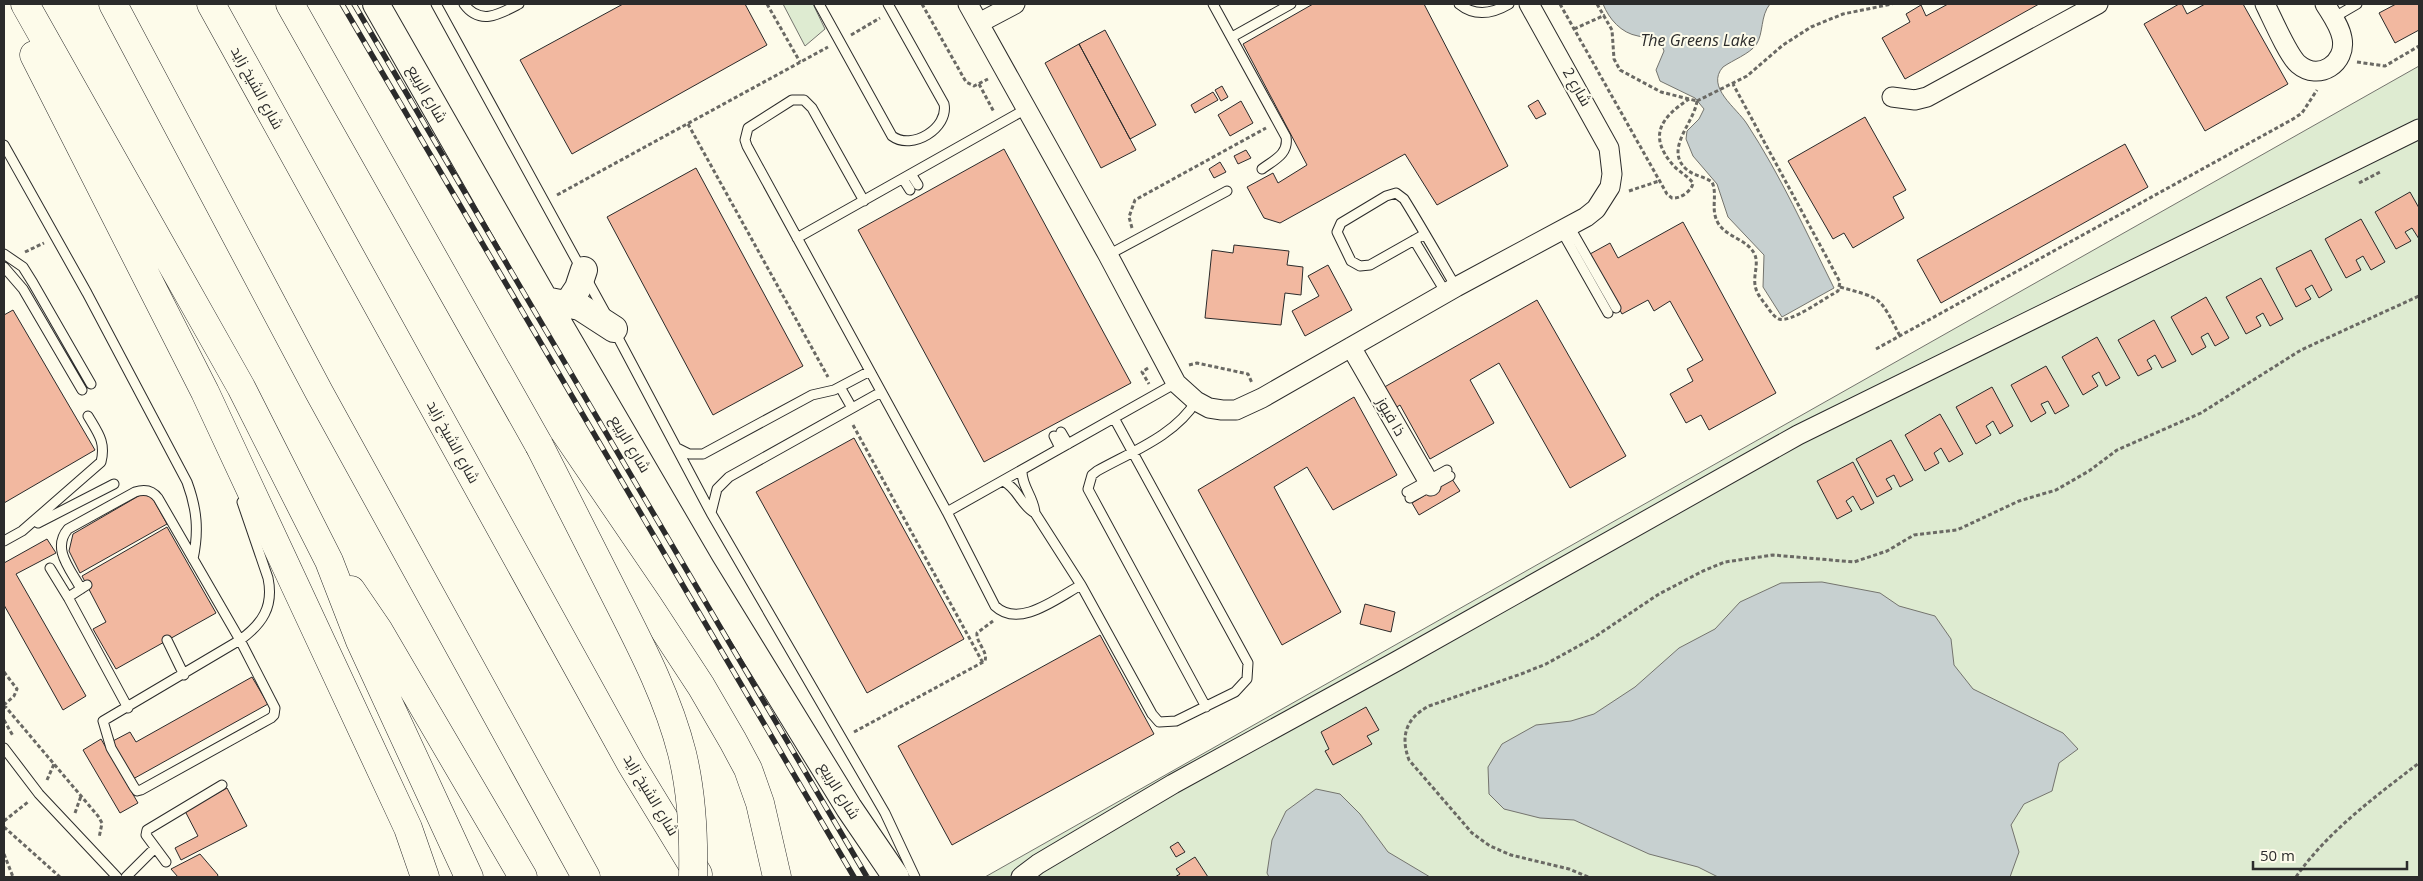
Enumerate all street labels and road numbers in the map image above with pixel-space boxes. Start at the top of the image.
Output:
street label: شارع الشيخ زايد [225,43,289,133]
street label: شارع الربيع [402,61,452,127]
street label: شارع 2 [1557,64,1597,110]
street label: ذا فيوز [1372,393,1411,439]
street label: شارع الشيخ زايد [421,397,485,487]
street label: شارع الربيع [604,411,656,477]
street label: شارع الشيخ زايد [618,750,684,840]
street label: شارع الربيع [813,758,865,824]

